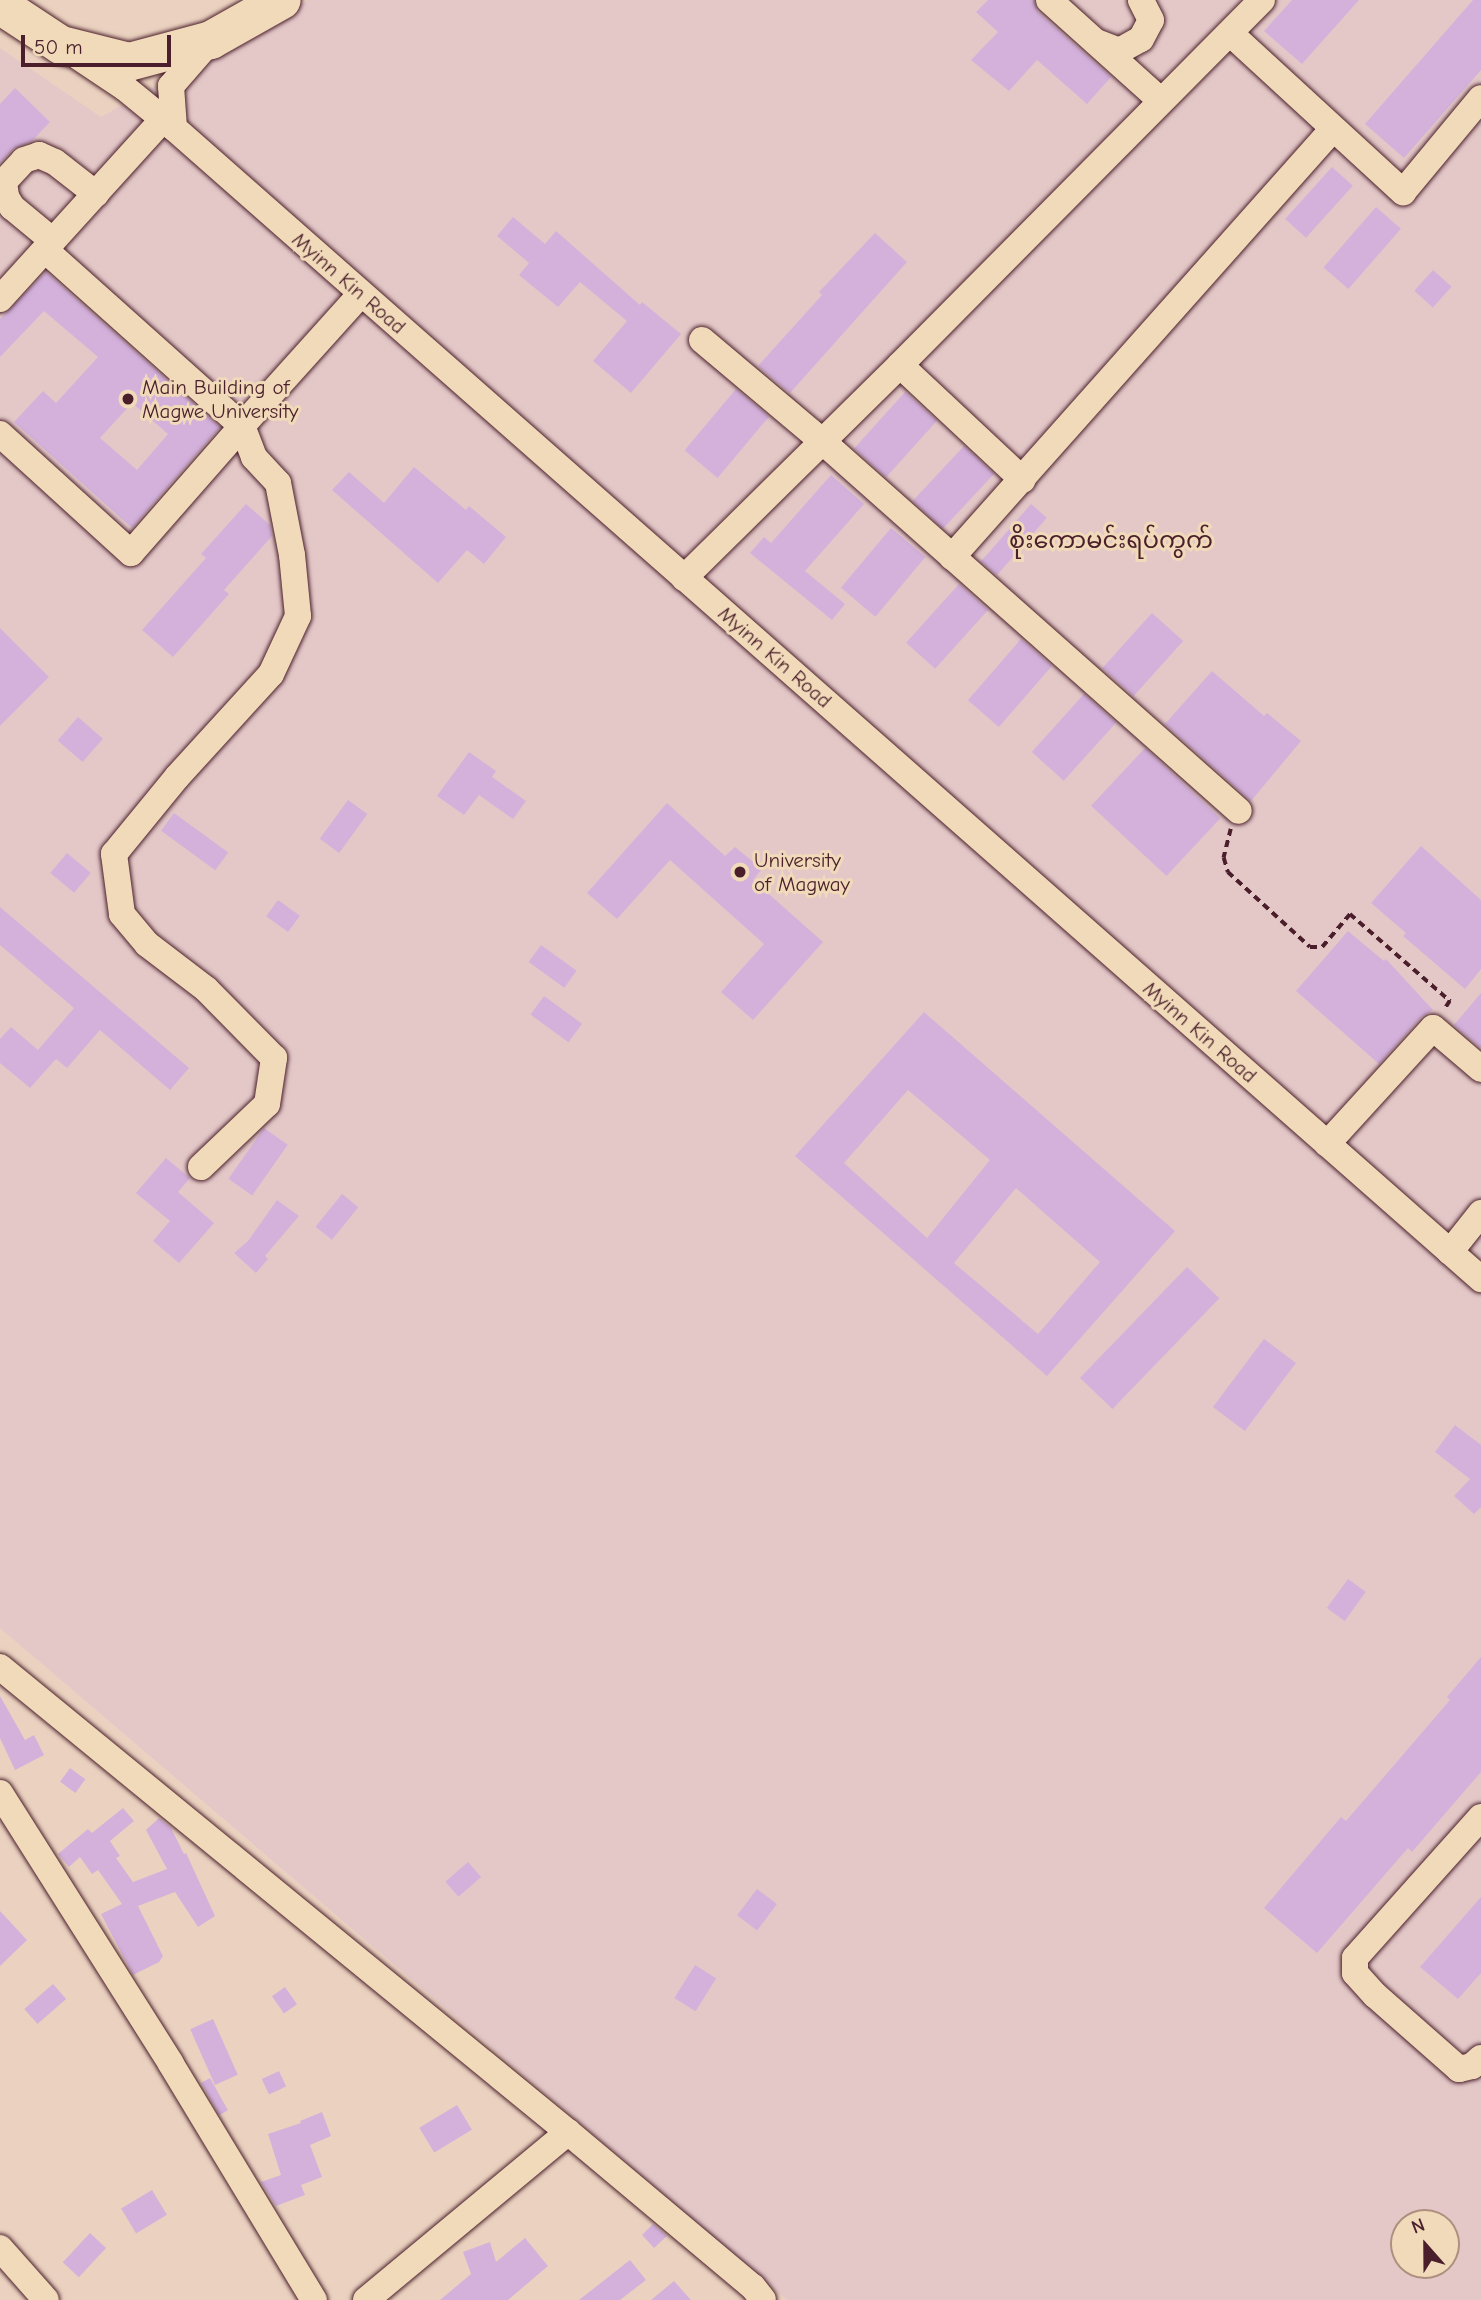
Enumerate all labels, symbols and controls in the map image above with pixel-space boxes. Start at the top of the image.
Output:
scale bar [24,21,175,65]
text: 50 m [34,35,83,59]
street label: Myinn Kin Road [287,227,411,339]
place label: Main Building of Magwe University [142,374,298,424]
marker: Main Building of Magwe University [120,391,136,407]
district label: စိုးကောမင်းရပ်ကွက် [1009,527,1213,555]
street label: Myinn Kin Road [713,601,837,713]
place label: University of Magway [754,847,850,897]
marker: University of Magway [732,864,748,880]
street label: Myinn Kin Road [1138,976,1262,1088]
north arrow [1390,2209,1460,2279]
text: N [1408,2214,1428,2239]

